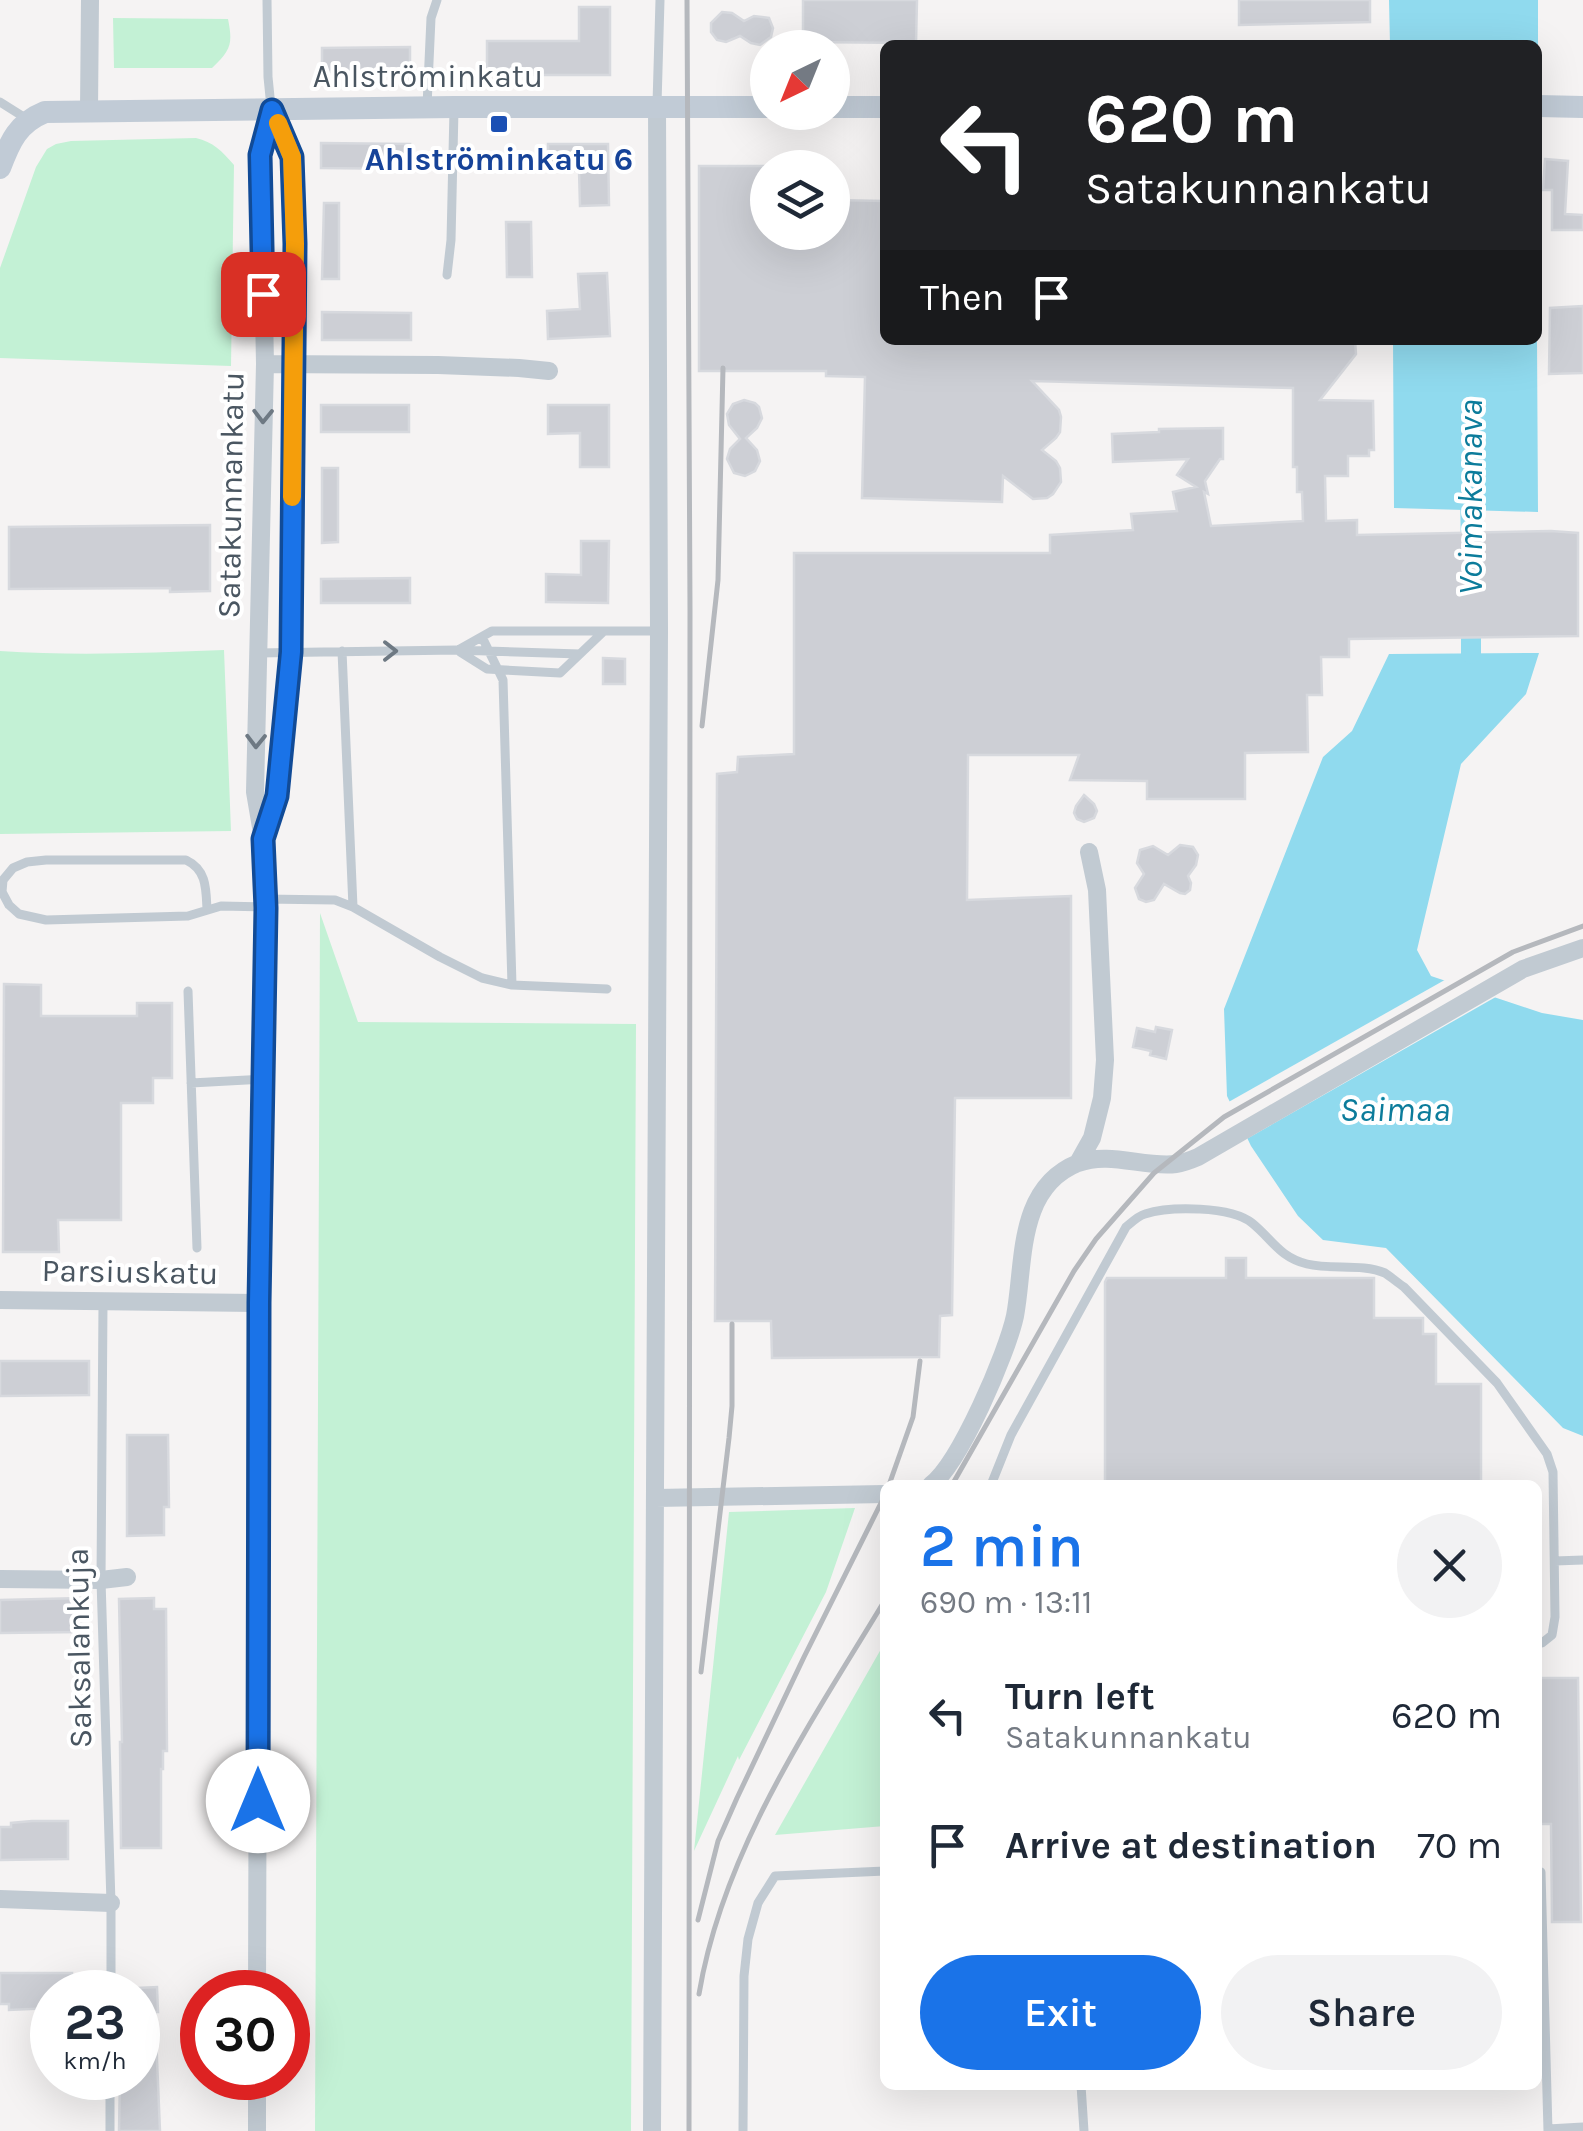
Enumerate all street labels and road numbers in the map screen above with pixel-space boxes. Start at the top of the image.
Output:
street label: Ahlströminkatu [313,58,543,95]
street label: Satakunnankatu [210,371,252,619]
street label: Parsiuskatu [41,1252,219,1292]
street label: Saksalankuja [59,1548,99,1748]

